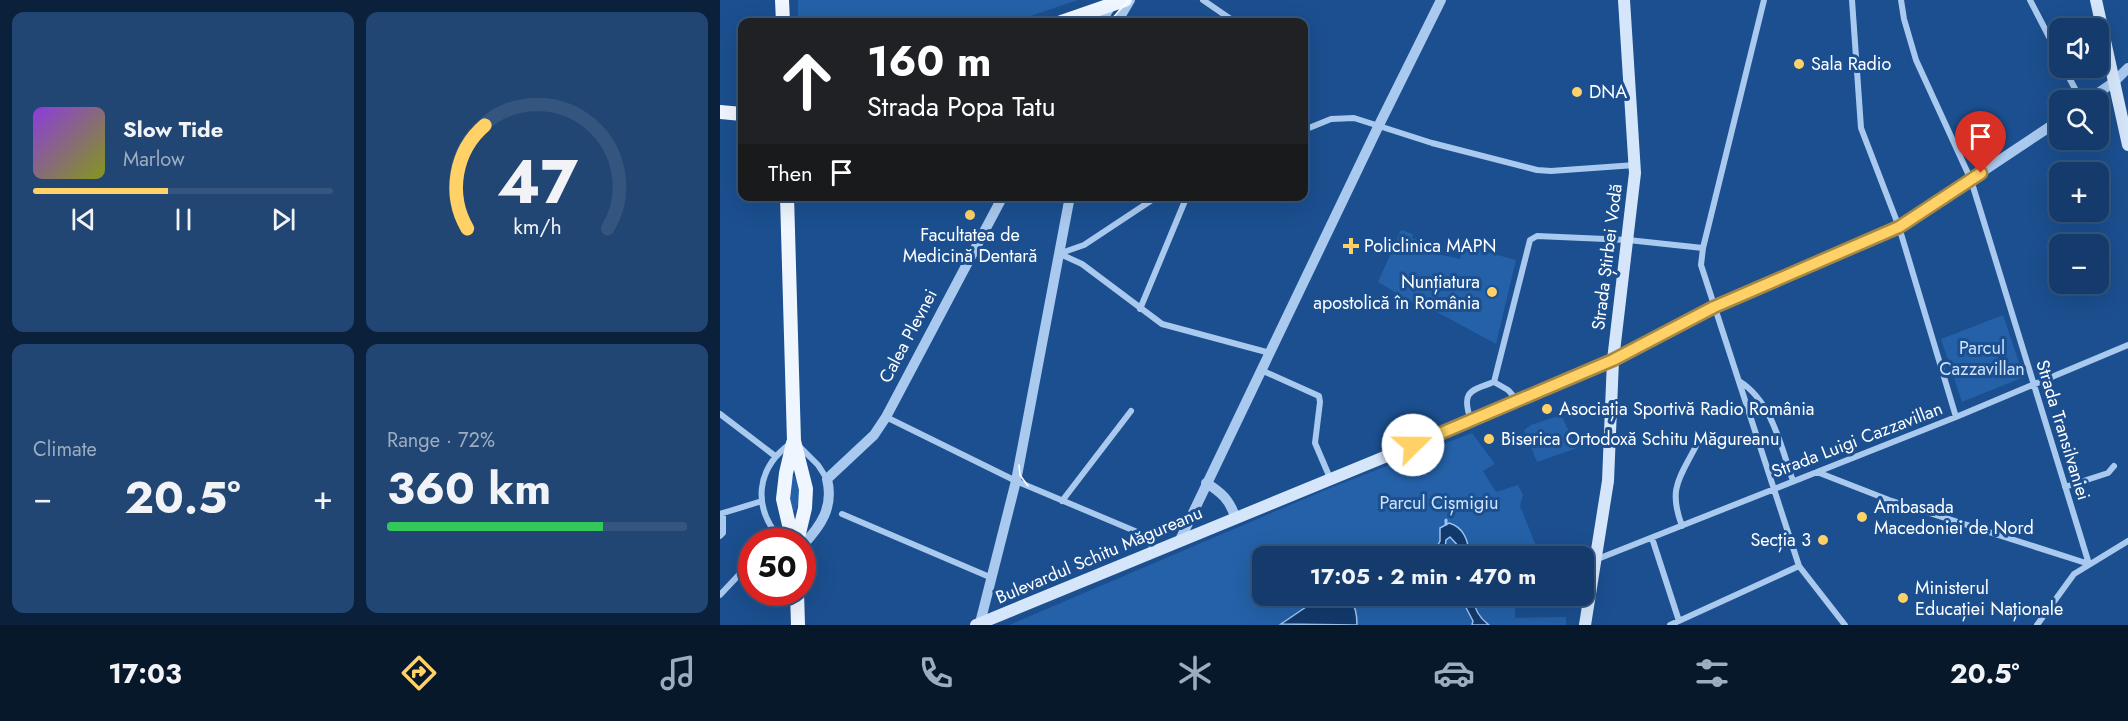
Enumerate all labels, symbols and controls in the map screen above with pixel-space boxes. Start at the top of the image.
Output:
map controls [2049,18,2109,294]
button: sound [2049,18,2109,78]
text: 160 m [867,31,991,92]
icon: ahead [768,42,846,120]
place label: Sala Radio [1811,51,1891,77]
marker: Sala Radio [1792,57,1806,71]
place label: DNA [1589,79,1627,105]
marker: DNA [1570,85,1584,99]
text: Strada Popa Tatu [867,87,1056,126]
button: search [2049,90,2109,150]
pin [1955,111,2006,173]
text: Slow Tide [123,113,223,145]
icon: arrive [1964,120,1997,153]
text: 47 [496,136,578,226]
text: Marlow [123,145,185,174]
icon: arrive [825,156,858,189]
text: Then [768,157,813,189]
button: + [2049,162,2109,222]
street label: Strada Știrbei Vodă [1585,182,1629,332]
icon: previous [67,203,100,236]
icon: pause [167,203,200,236]
icon: next [267,203,300,236]
marker: Facultatea de Medicină Dentară [963,208,977,222]
text: km/h [513,211,561,242]
place label: Facultatea de Medicină Dentară [903,222,1037,269]
place label: Policlinica MAPN [1364,233,1496,259]
button: − [2049,234,2109,294]
marker: Policlinica MAPN [1342,237,1360,255]
place label: Nunțiatura apostolică în România [1313,269,1480,316]
street label: Calea Plevnei [872,285,944,387]
marker: Nunțiatura apostolică în România [1485,285,1499,299]
park label: Parcul Cazzavillan [1939,335,2025,382]
street label: Strada Transilvaniei [2029,357,2097,503]
street label: Strada Luigi Cazzavillan [1768,395,1946,485]
place label: Asociația Sportivă Radio România [1559,396,1815,422]
marker: Asociația Sportivă Radio România [1540,402,1554,416]
position arrow [1381,413,1445,477]
text: Range · 72% [387,426,495,455]
place label: Biserica Ortodoxă Schitu Măgureanu [1501,426,1779,452]
marker: Biserica Ortodoxă Schitu Măgureanu [1482,432,1496,446]
text: Climate [33,435,97,464]
text: 360 km [387,456,551,521]
text: 20.5° [124,465,241,530]
text: − [33,474,52,521]
text: + [313,474,333,521]
park label: Parcul Cișmigiu [1380,490,1498,516]
place label: Ambasada Macedoniei de Nord [1874,494,2034,541]
street label: Bulevardul Schitu Măgureanu [992,500,1206,610]
marker: Ambasada Macedoniei de Nord [1855,510,1869,524]
place label: Secția 3 [1750,527,1811,553]
speed limit sign: 50 [738,528,816,606]
marker: Secția 3 [1816,533,1830,547]
text: 17:05 · 2 min · 470 m [1310,560,1536,592]
place label: Ministerul Educației Naționale [1915,575,2063,622]
marker: Ministerul Educației Naționale [1896,591,1910,605]
icon: directions [398,652,440,694]
icon: music [657,652,699,694]
icon: phone [915,652,957,694]
icon: climate [1174,652,1216,694]
icon: car [1433,652,1475,694]
icon: filters [1691,652,1733,694]
text: 17:03 [108,654,182,693]
text: 20.5° [1950,654,2020,693]

